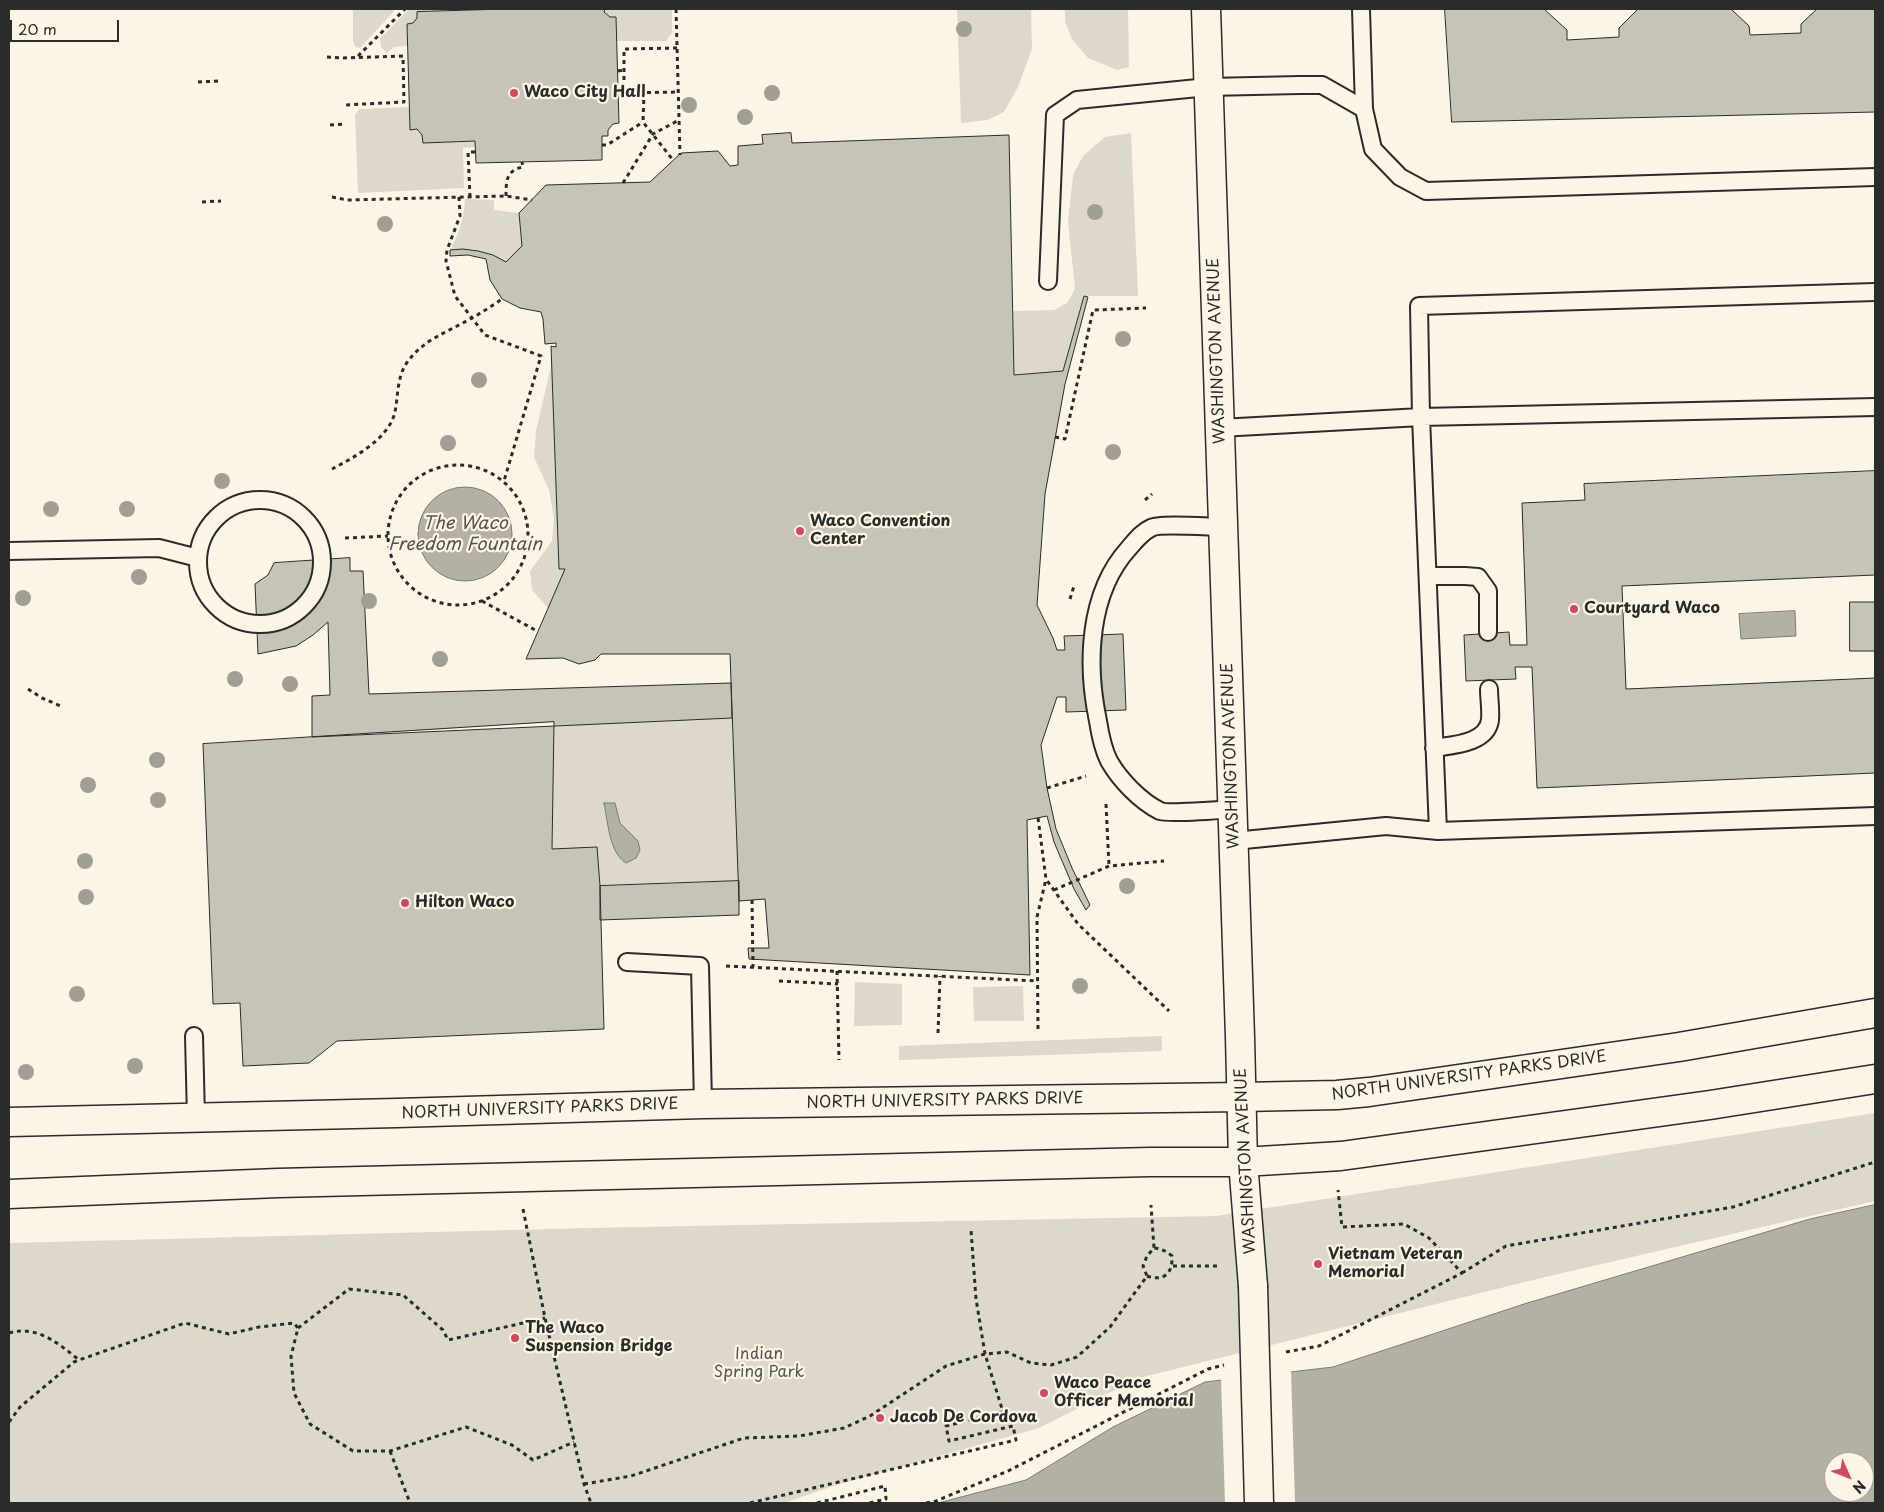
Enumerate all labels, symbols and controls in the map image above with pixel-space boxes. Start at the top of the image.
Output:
scale bar [12,10,121,42]
text: 20 m [18,17,57,40]
place label: Waco City Hall [524,83,646,103]
marker: Waco City Hall [508,87,520,99]
street label: WASHINGTON AVENUE [1204,257,1230,445]
place label: Waco Convention Center [810,512,950,550]
water label: The Waco Freedom Fountain [388,513,542,556]
marker: Waco Convention Center [794,525,806,537]
place label: Courtyard Waco [1584,599,1720,619]
marker: Courtyard Waco [1568,603,1580,615]
street label: WASHINGTON AVENUE [1218,662,1244,850]
place label: Hilton Waco [415,893,514,913]
marker: Hilton Waco [399,897,411,909]
street label: NORTH UNIVERSITY PARKS DRIVE [1330,1047,1608,1105]
street label: WASHINGTON AVENUE [1232,1067,1260,1255]
street label: NORTH UNIVERSITY PARKS DRIVE [806,1089,1084,1113]
street label: NORTH UNIVERSITY PARKS DRIVE [401,1095,679,1123]
place label: Vietnam Veteran Memorial [1328,1245,1463,1283]
marker: Vietnam Veteran Memorial [1312,1258,1324,1270]
place label: The Waco Suspension Bridge [525,1319,672,1357]
marker: The Waco Suspension Bridge [509,1332,521,1344]
park label: Indian Spring Park [714,1345,804,1383]
place label: Waco Peace Officer Memorial [1054,1374,1194,1412]
marker: Waco Peace Officer Memorial [1038,1387,1050,1399]
place label: Jacob De Cordova [890,1408,1037,1428]
marker: Jacob De Cordova [874,1412,886,1424]
north arrow [1824,1452,1874,1502]
text: N [1848,1476,1871,1498]

